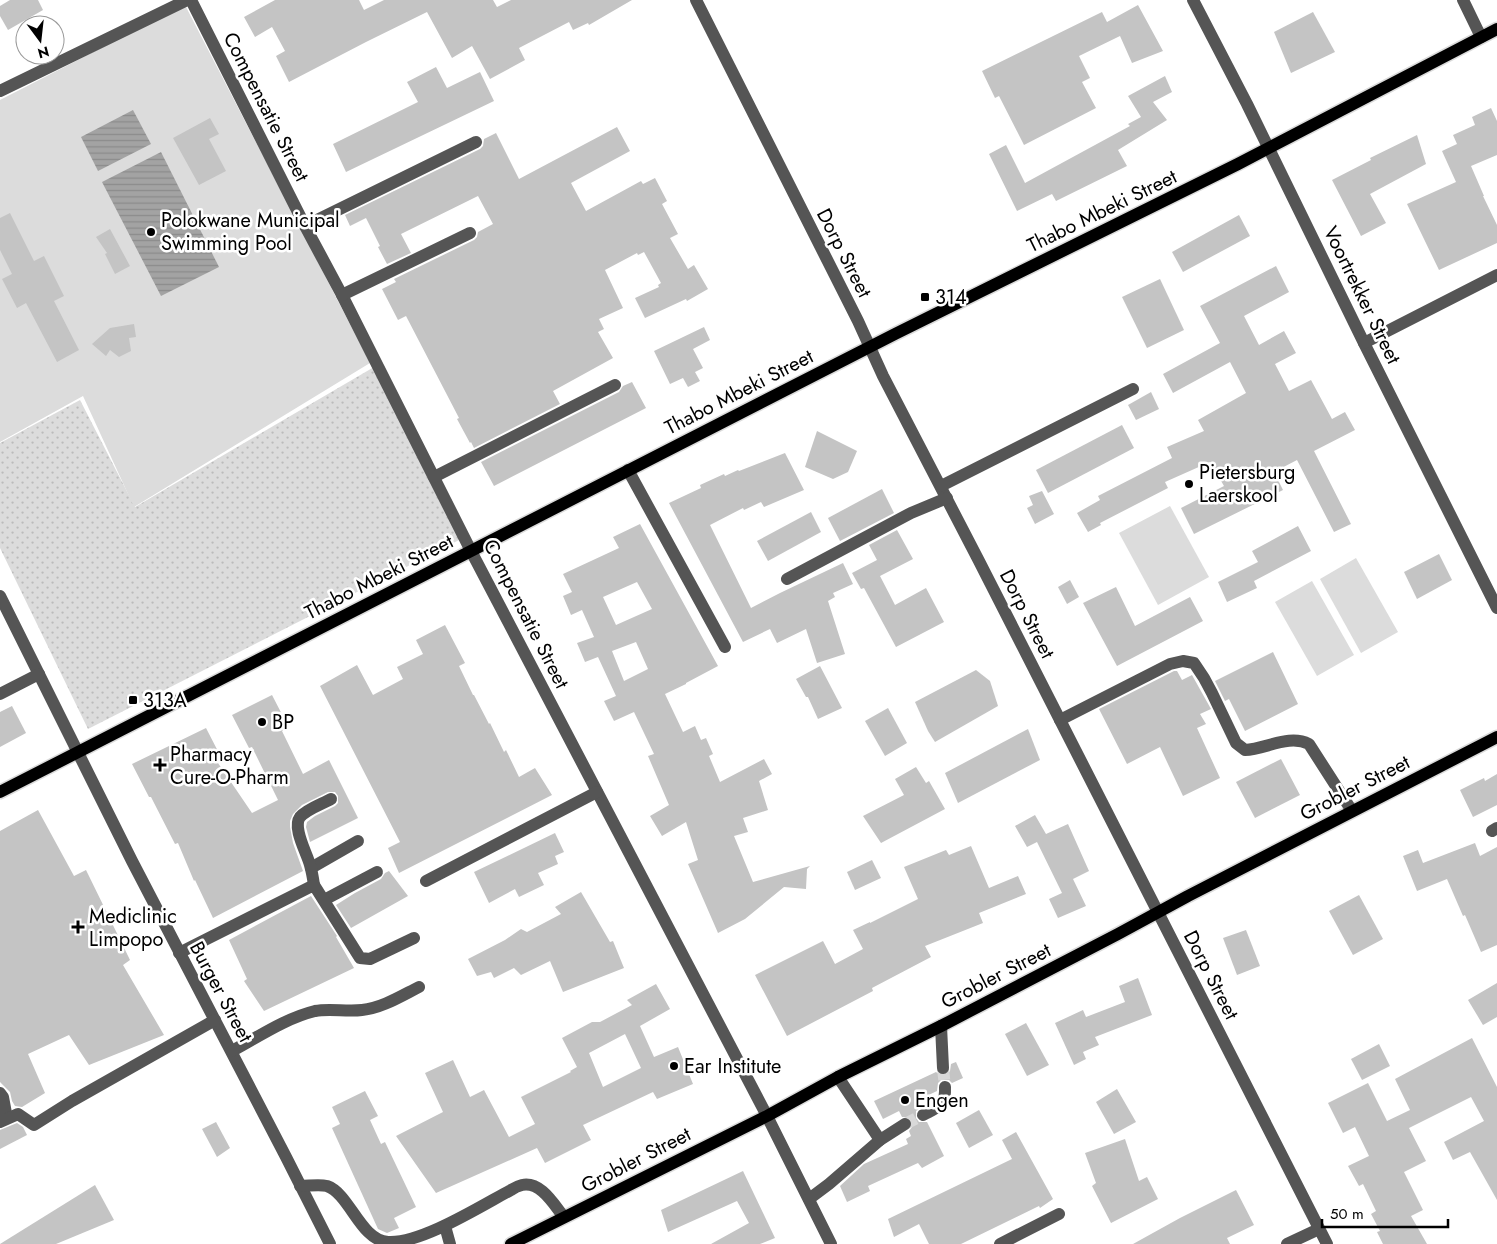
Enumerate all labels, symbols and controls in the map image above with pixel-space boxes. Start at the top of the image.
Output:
north arrow [15,15,65,65]
street label: Compensatie Street [216,27,316,187]
text: N [35,41,51,64]
street label: Thabo Mbeki Street [1022,162,1182,260]
street label: Dorp Street [809,203,879,303]
place label: Polokwane Municipal Swimming Pool [161,206,340,258]
street label: Voortrekker Street [1316,221,1408,369]
marker: Polokwane Municipal Swimming Pool [145,226,157,238]
place label: 314 [935,283,967,312]
marker: 314 [919,291,931,303]
street label: Thabo Mbeki Street [660,342,819,442]
place label: Pietersburg Laerskool [1199,458,1295,510]
marker: Pietersburg Laerskool [1183,478,1195,490]
street label: Thabo Mbeki Street [300,527,459,627]
street label: Compensatie Street [476,534,576,694]
street label: Dorp Street [992,564,1062,664]
place label: 313A [143,686,188,715]
marker: 313A [127,694,139,706]
place label: BP [272,708,294,737]
marker: BP [256,716,268,728]
place label: Pharmacy Cure-O-Pharm [170,740,289,792]
street label: Grobler Street [1295,748,1415,828]
marker: Pharmacy Cure-O-Pharm [154,759,166,771]
place label: Mediclinic Limpopo [89,902,177,954]
marker: Mediclinic Limpopo [71,920,85,934]
street label: Dorp Street [1176,925,1246,1025]
street label: Burger Street [182,936,260,1048]
street label: Grobler Street [936,936,1056,1016]
place label: Ear Institute [684,1052,781,1081]
marker: Ear Institute [668,1060,680,1072]
place label: Engen [915,1086,969,1115]
marker: Engen [899,1094,911,1106]
street label: Grobler Street [576,1120,696,1200]
scale bar [1322,1196,1448,1228]
text: 50 m [1330,1203,1364,1225]

